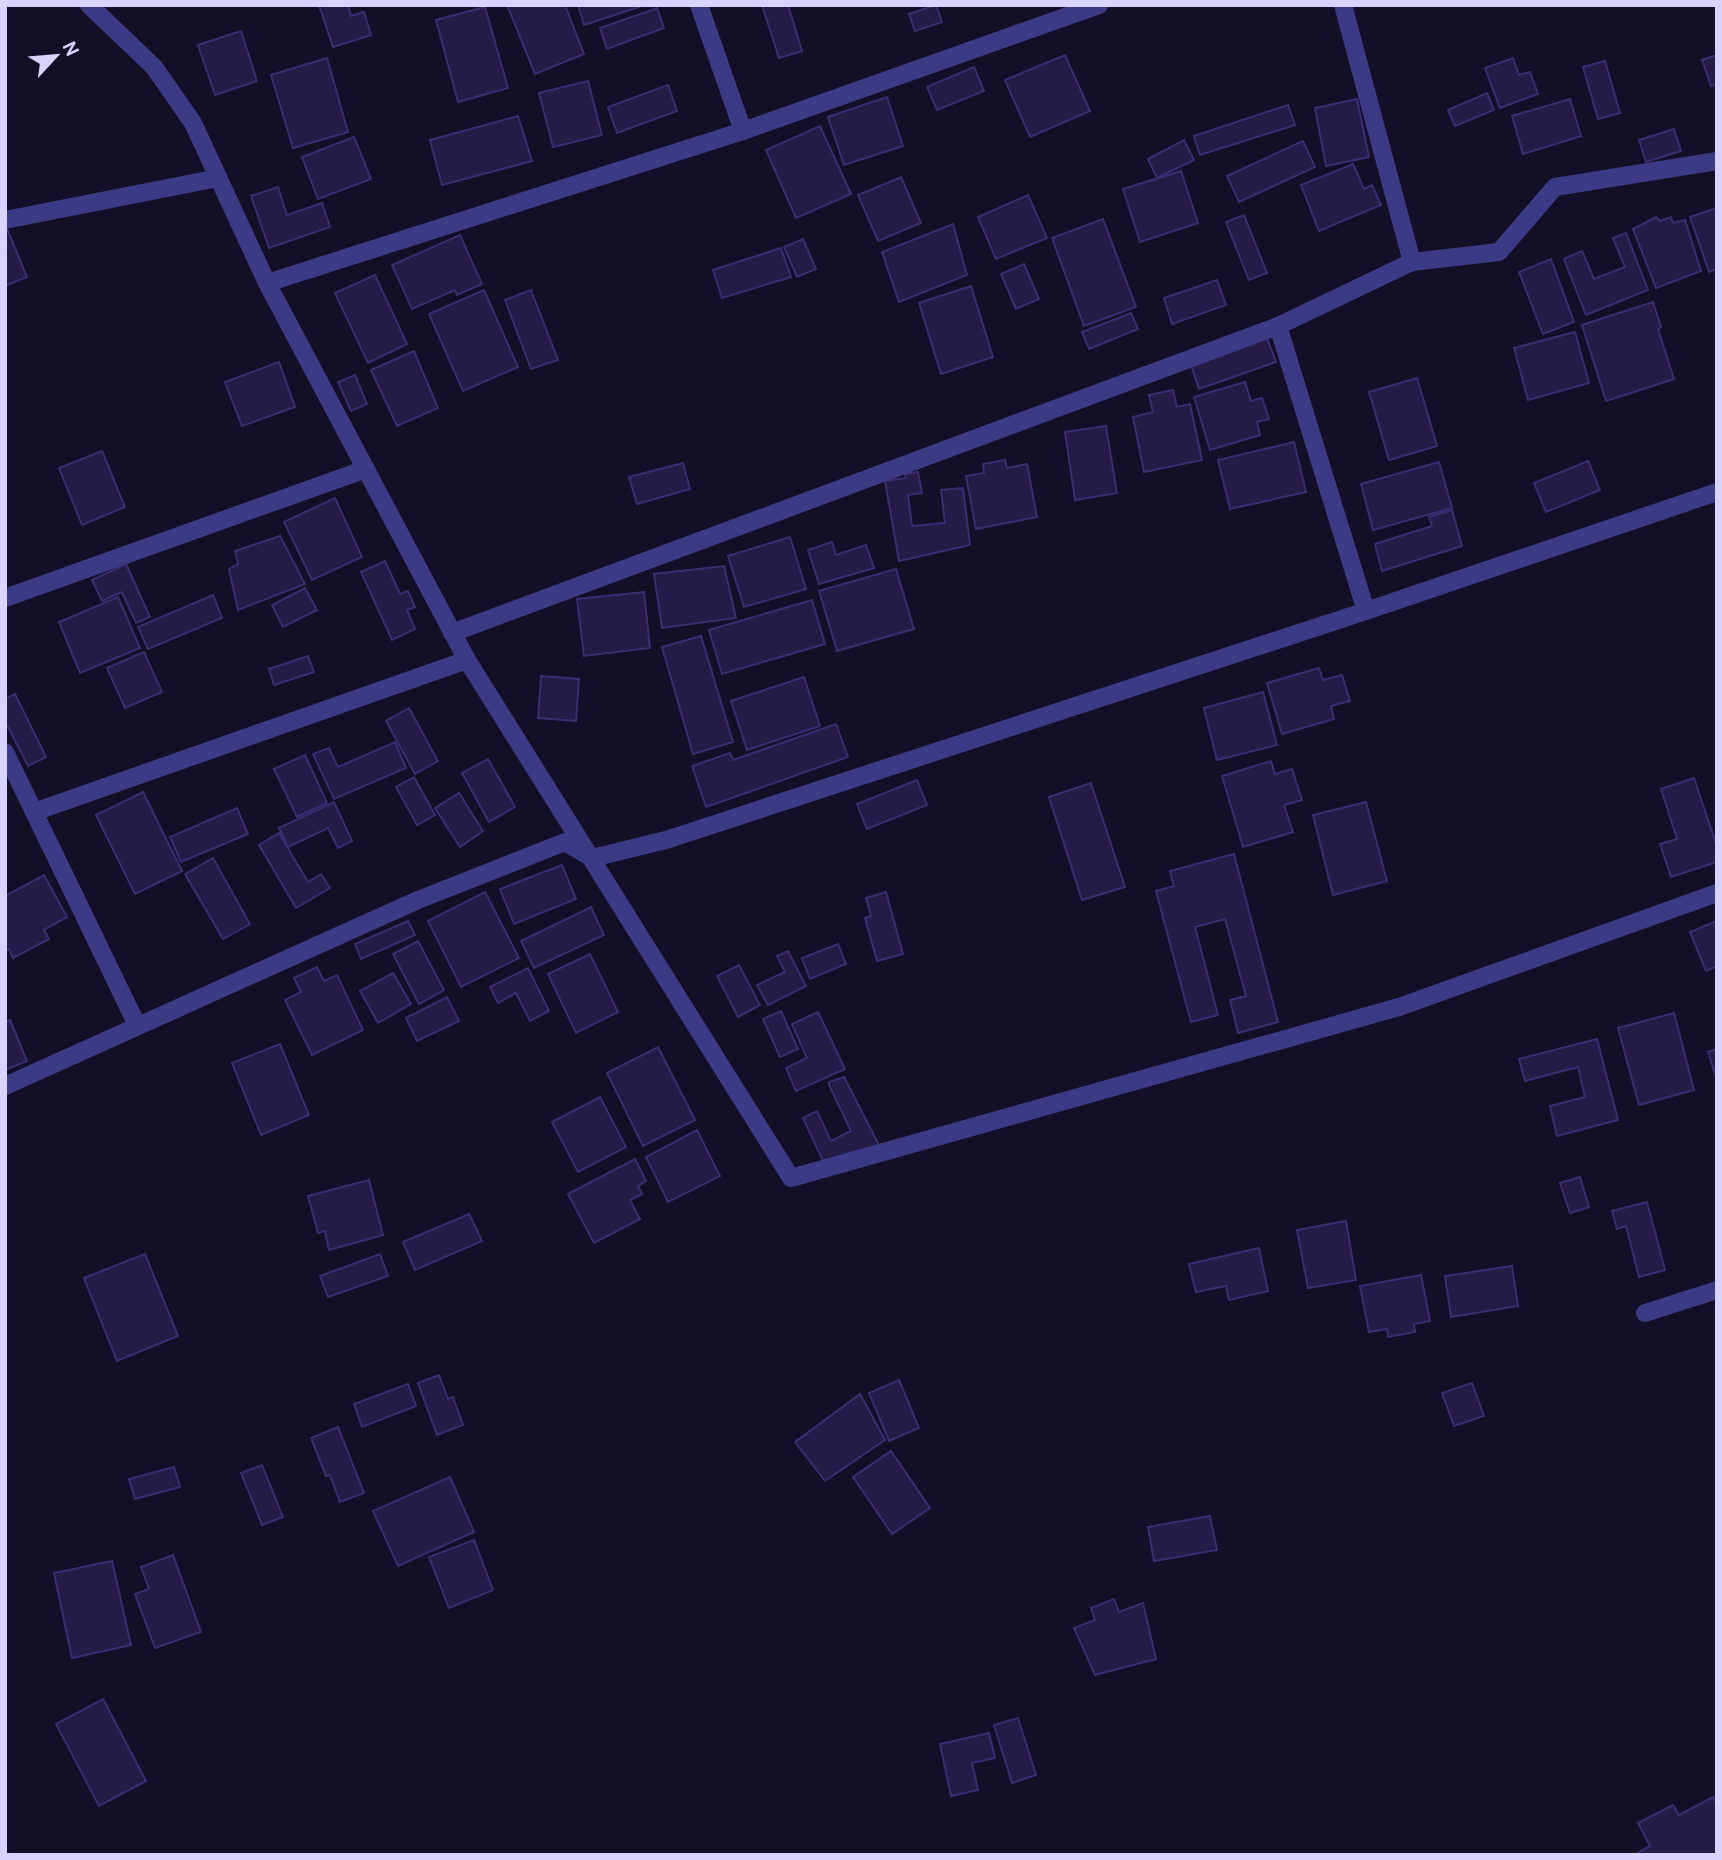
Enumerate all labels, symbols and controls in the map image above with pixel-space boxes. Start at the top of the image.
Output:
north arrow [21,21,91,91]
text: N [58,38,84,60]

